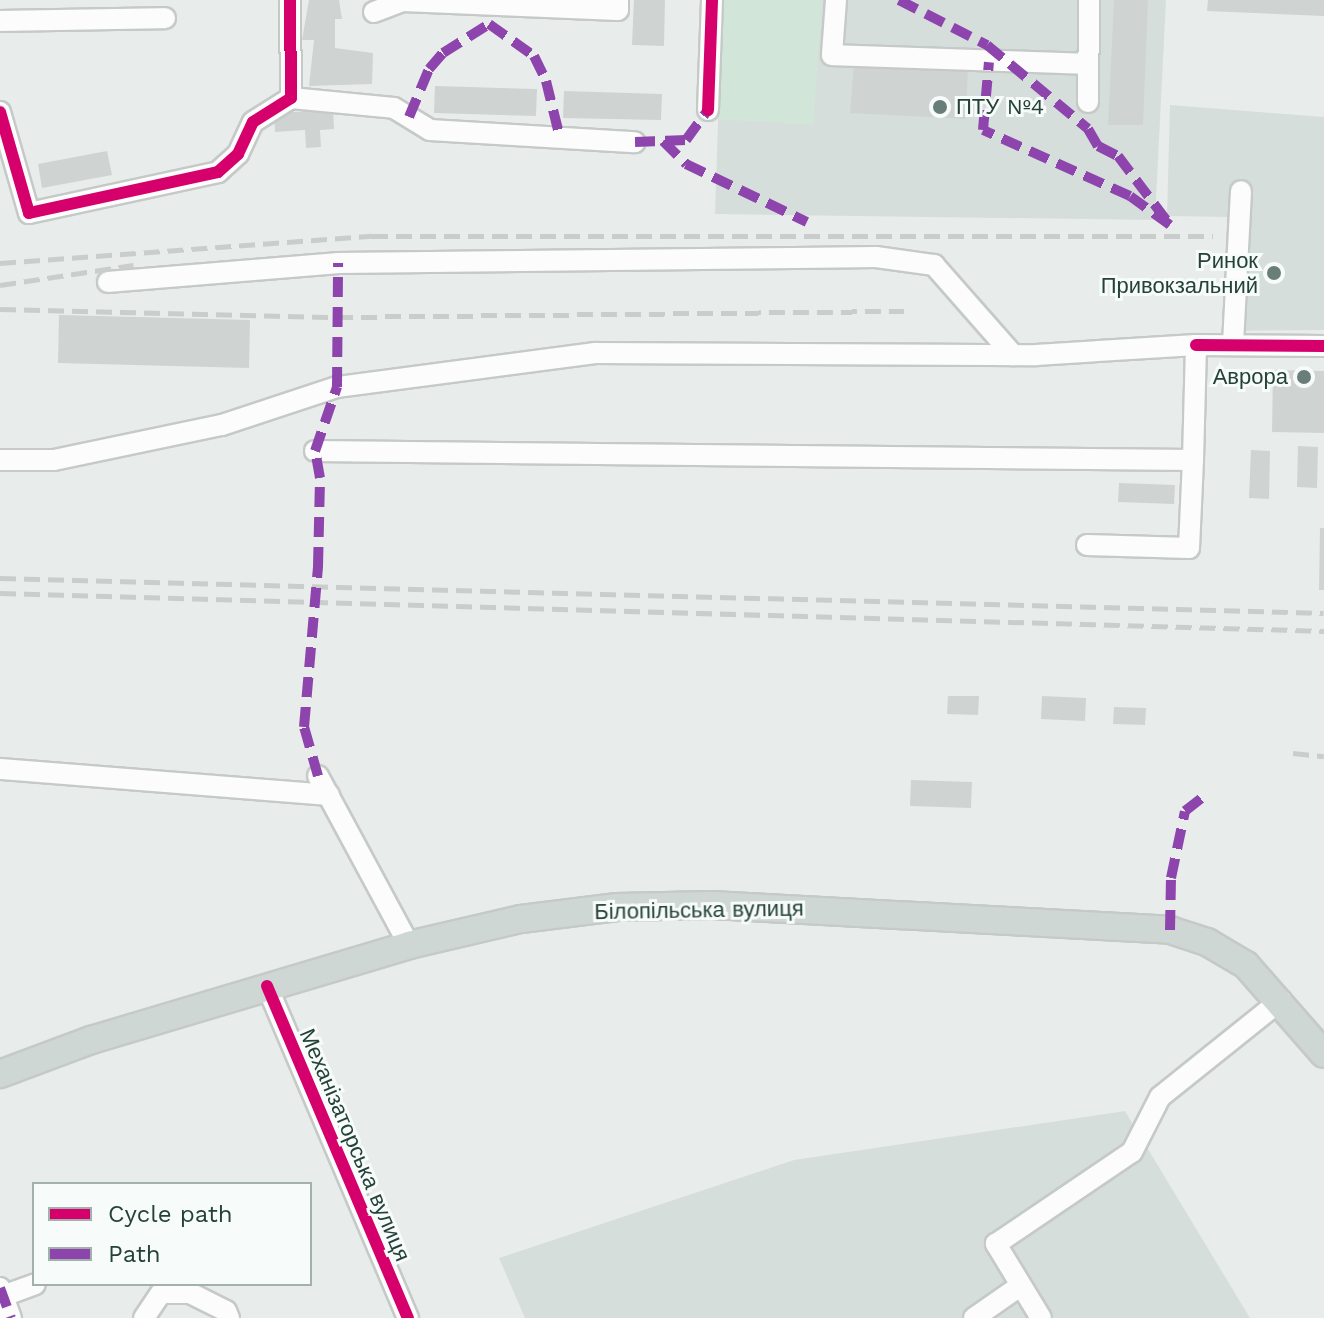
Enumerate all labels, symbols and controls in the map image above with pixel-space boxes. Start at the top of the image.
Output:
place label: ПТУ №4 [956,94,1044,120]
marker: ПТУ №4 [931,98,949,116]
place label: Ринок Привокзальний [1101,247,1258,298]
marker: Ринок Привокзальний [1265,264,1283,282]
place label: Аврора [1213,364,1288,390]
marker: Аврора [1295,368,1313,386]
street label: Білопільська вулиця [594,895,804,925]
street label: Механізаторська вулиця [294,1025,416,1265]
legend [32,1182,312,1286]
text: Cycle path [108,1200,233,1228]
text: Path [108,1240,161,1268]

